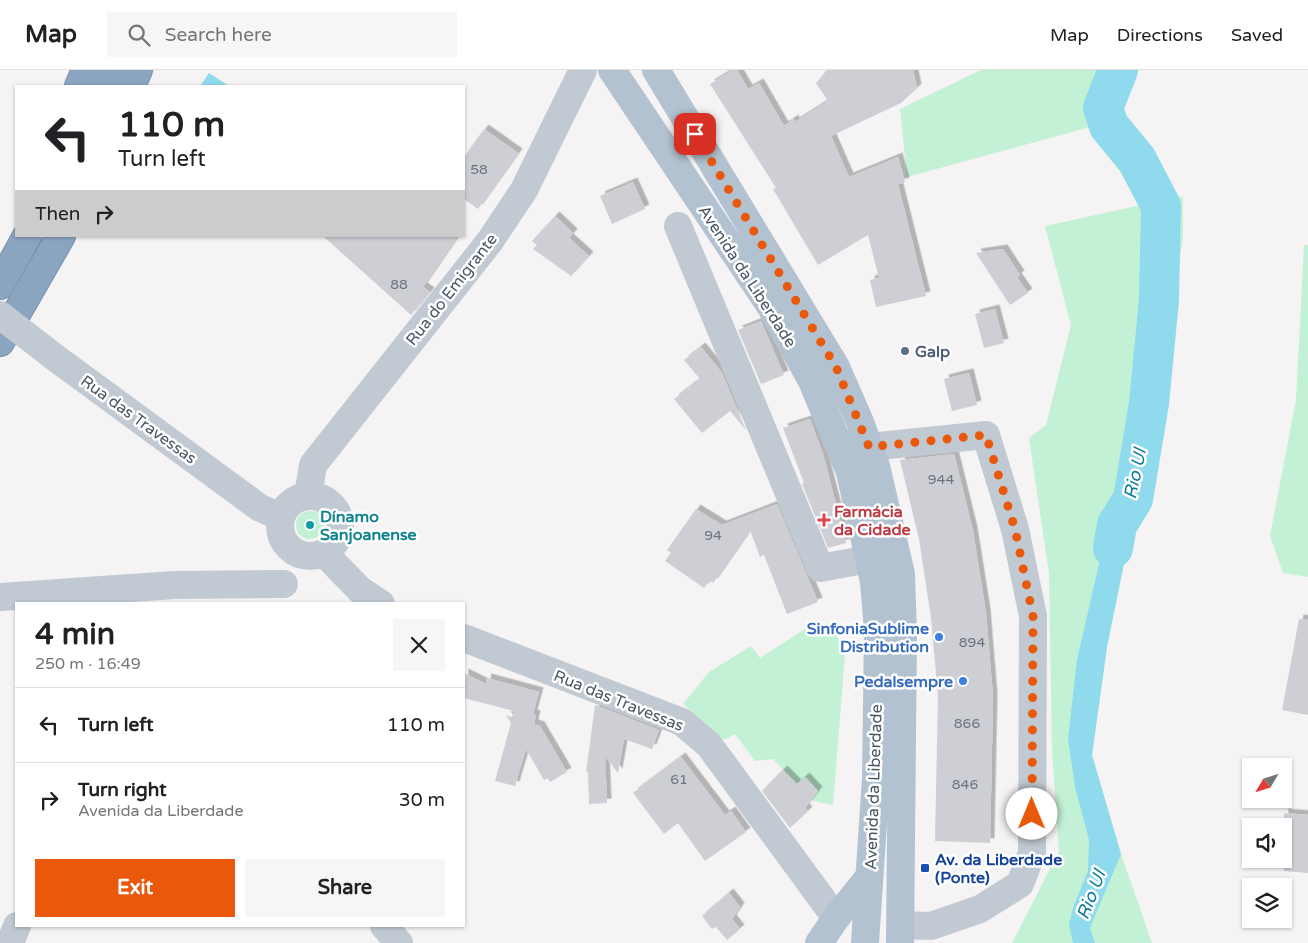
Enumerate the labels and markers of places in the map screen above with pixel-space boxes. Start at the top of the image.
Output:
pin [674,113,716,155]
place label: Galp [915,342,950,362]
marker: Galp [899,345,911,357]
place label: Farmácia da Cidade [834,502,911,540]
place label: Dínamo Sanjoanense [320,507,417,545]
marker: Farmácia da Cidade [818,514,830,526]
marker: Dínamo Sanjoanense [304,519,316,531]
place label: SinfoniaSublime Distribution [807,619,929,657]
marker: SinfoniaSublime Distribution [933,631,945,643]
place label: Pedalsempre [854,672,953,692]
marker: Pedalsempre [957,675,969,687]
place label: Av. da Liberdade (Ponte) [935,850,1062,888]
marker: Av. da Liberdade (Ponte) [919,862,931,874]

